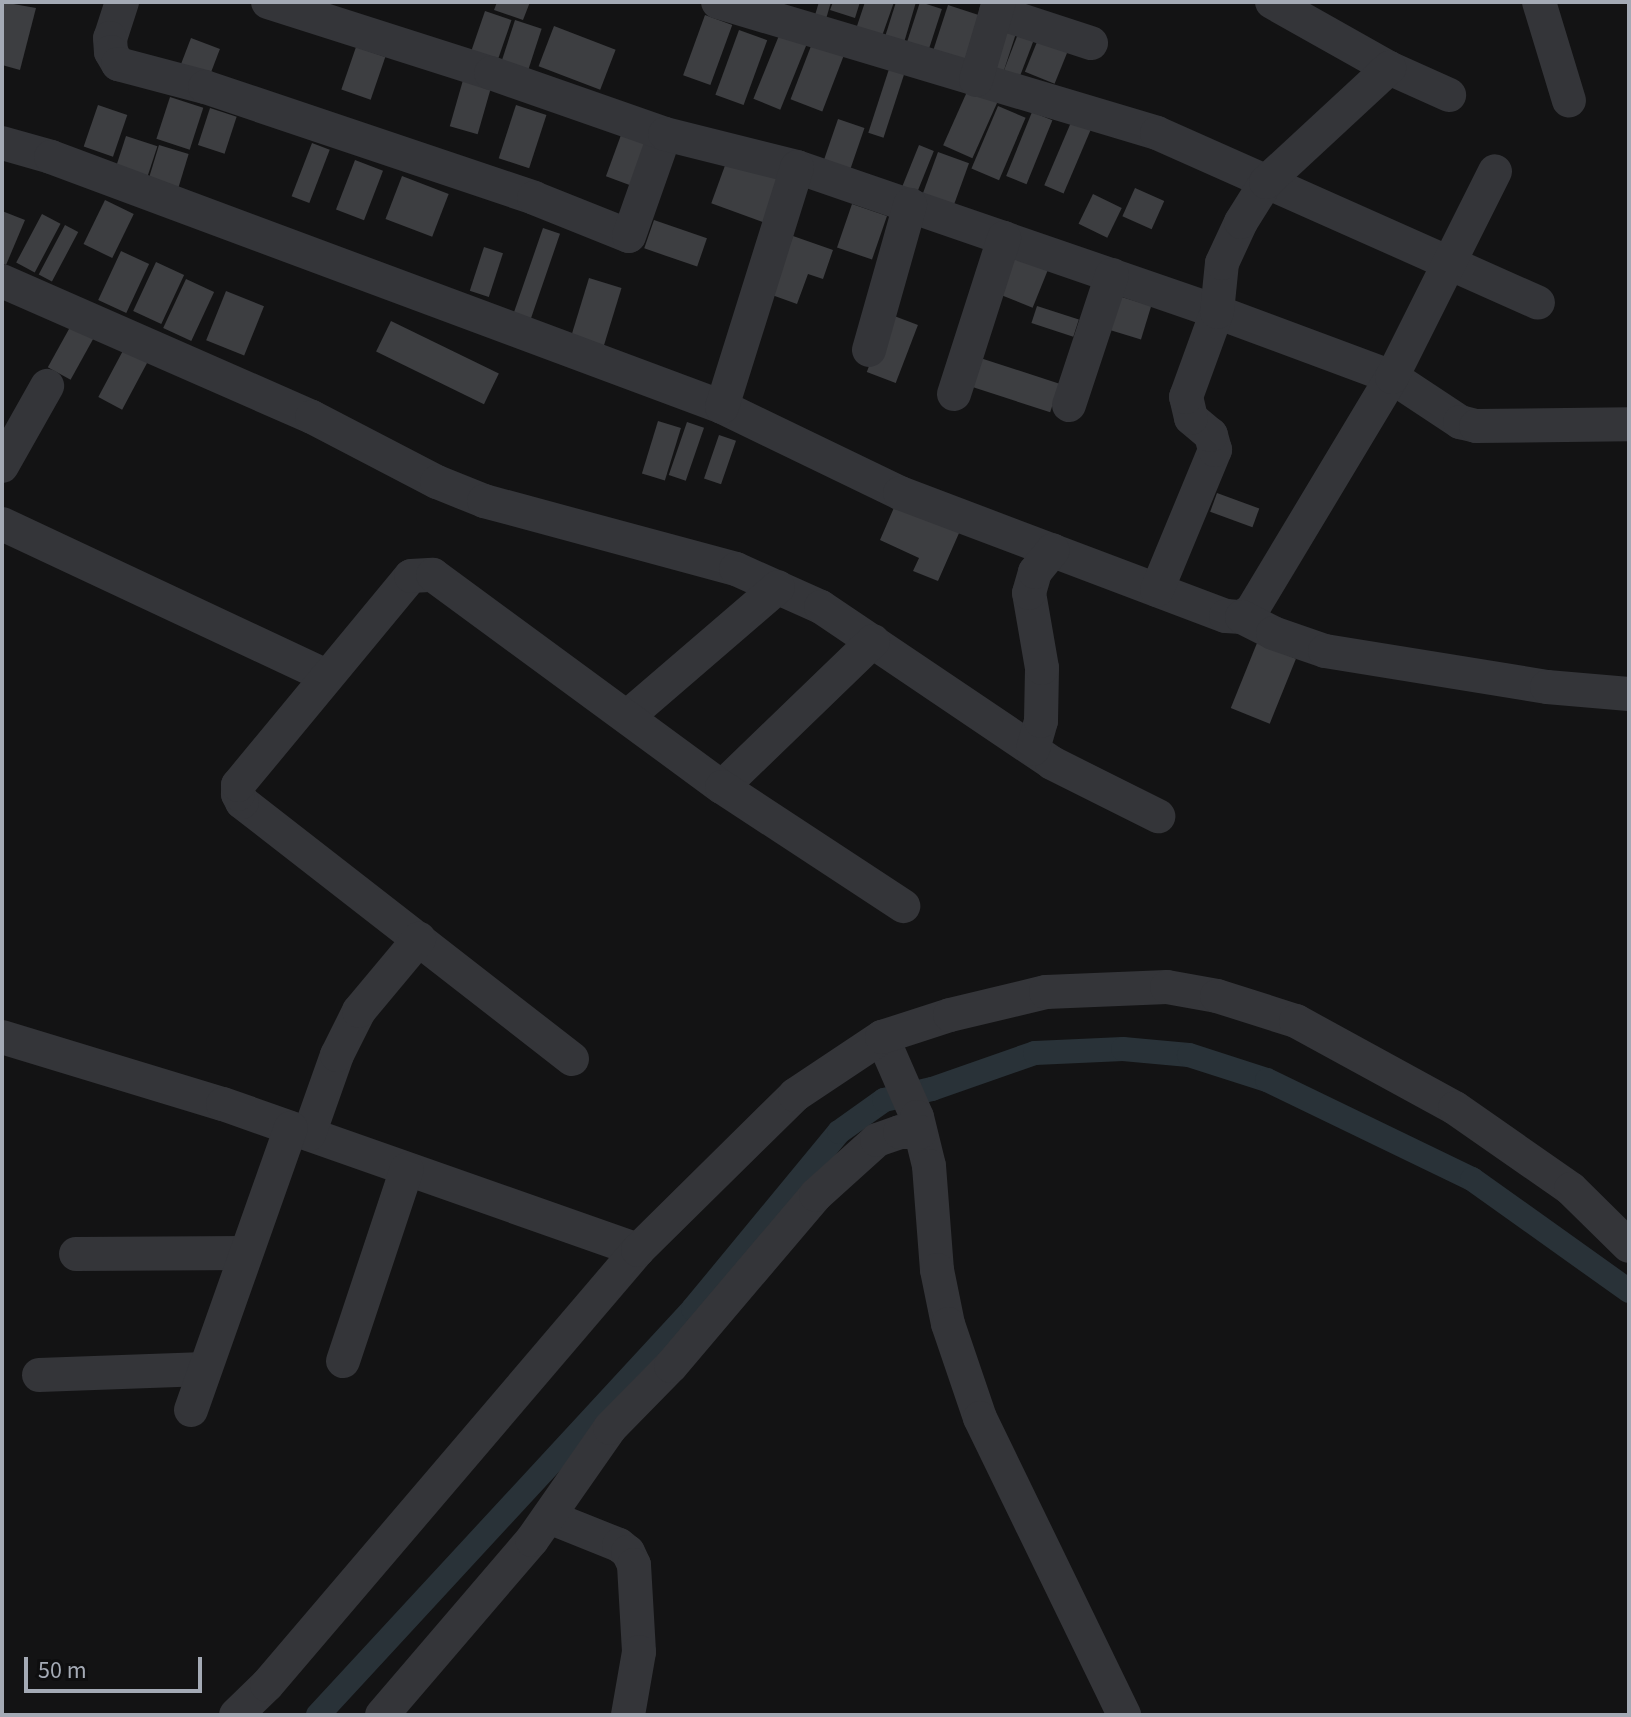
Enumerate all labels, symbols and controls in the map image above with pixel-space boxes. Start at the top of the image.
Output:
scale bar [28,1641,206,1691]
text: 50 m [38,1653,87,1688]

